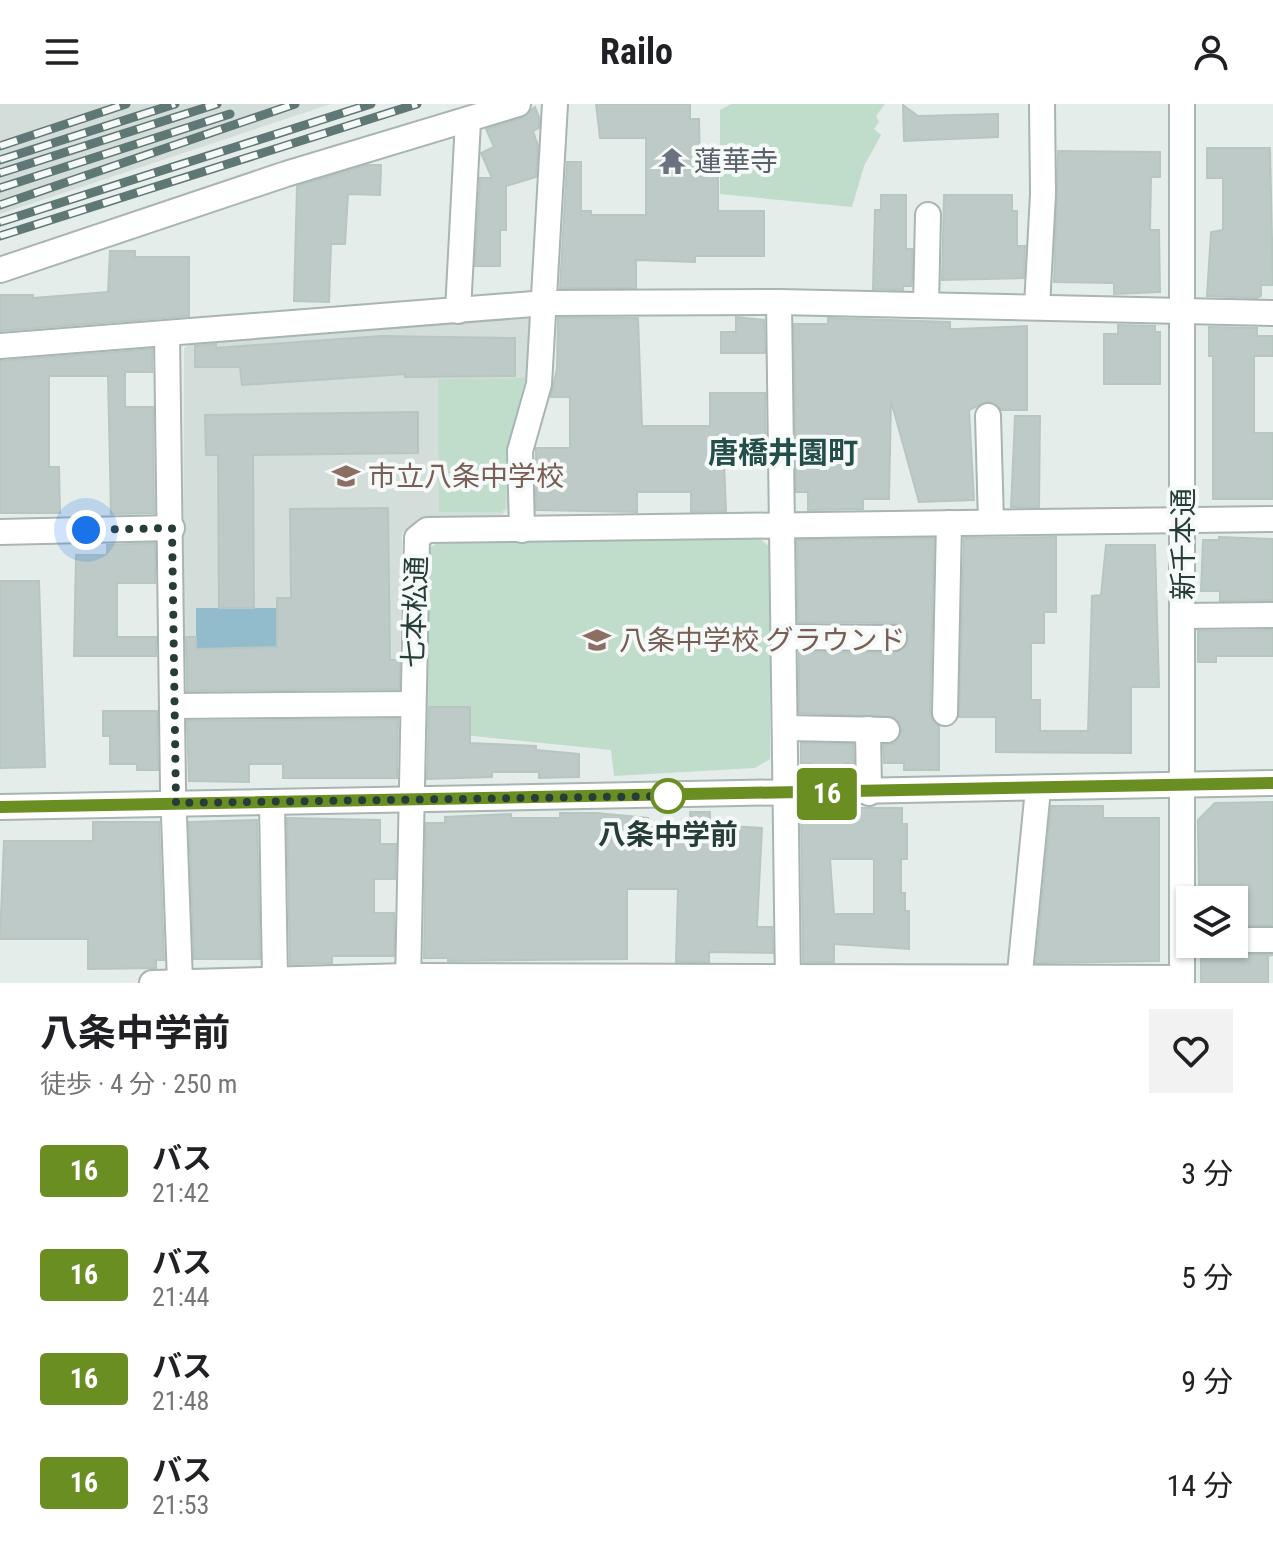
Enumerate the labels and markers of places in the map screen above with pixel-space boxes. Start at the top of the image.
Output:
place label: 蓮華寺 [694,145,778,178]
temple icon: 蓮華寺 [657,146,687,176]
place label: 市立八条中学校 [368,460,564,493]
school or university icon: 市立八条中学校 [331,461,361,491]
place label: 八条中学校 グラウンド [619,624,905,657]
school or university icon: 八条中学校 グラウンド [582,625,612,655]
marker: 八条中学前 [651,779,685,813]
place label: 八条中学前 [598,818,738,851]

